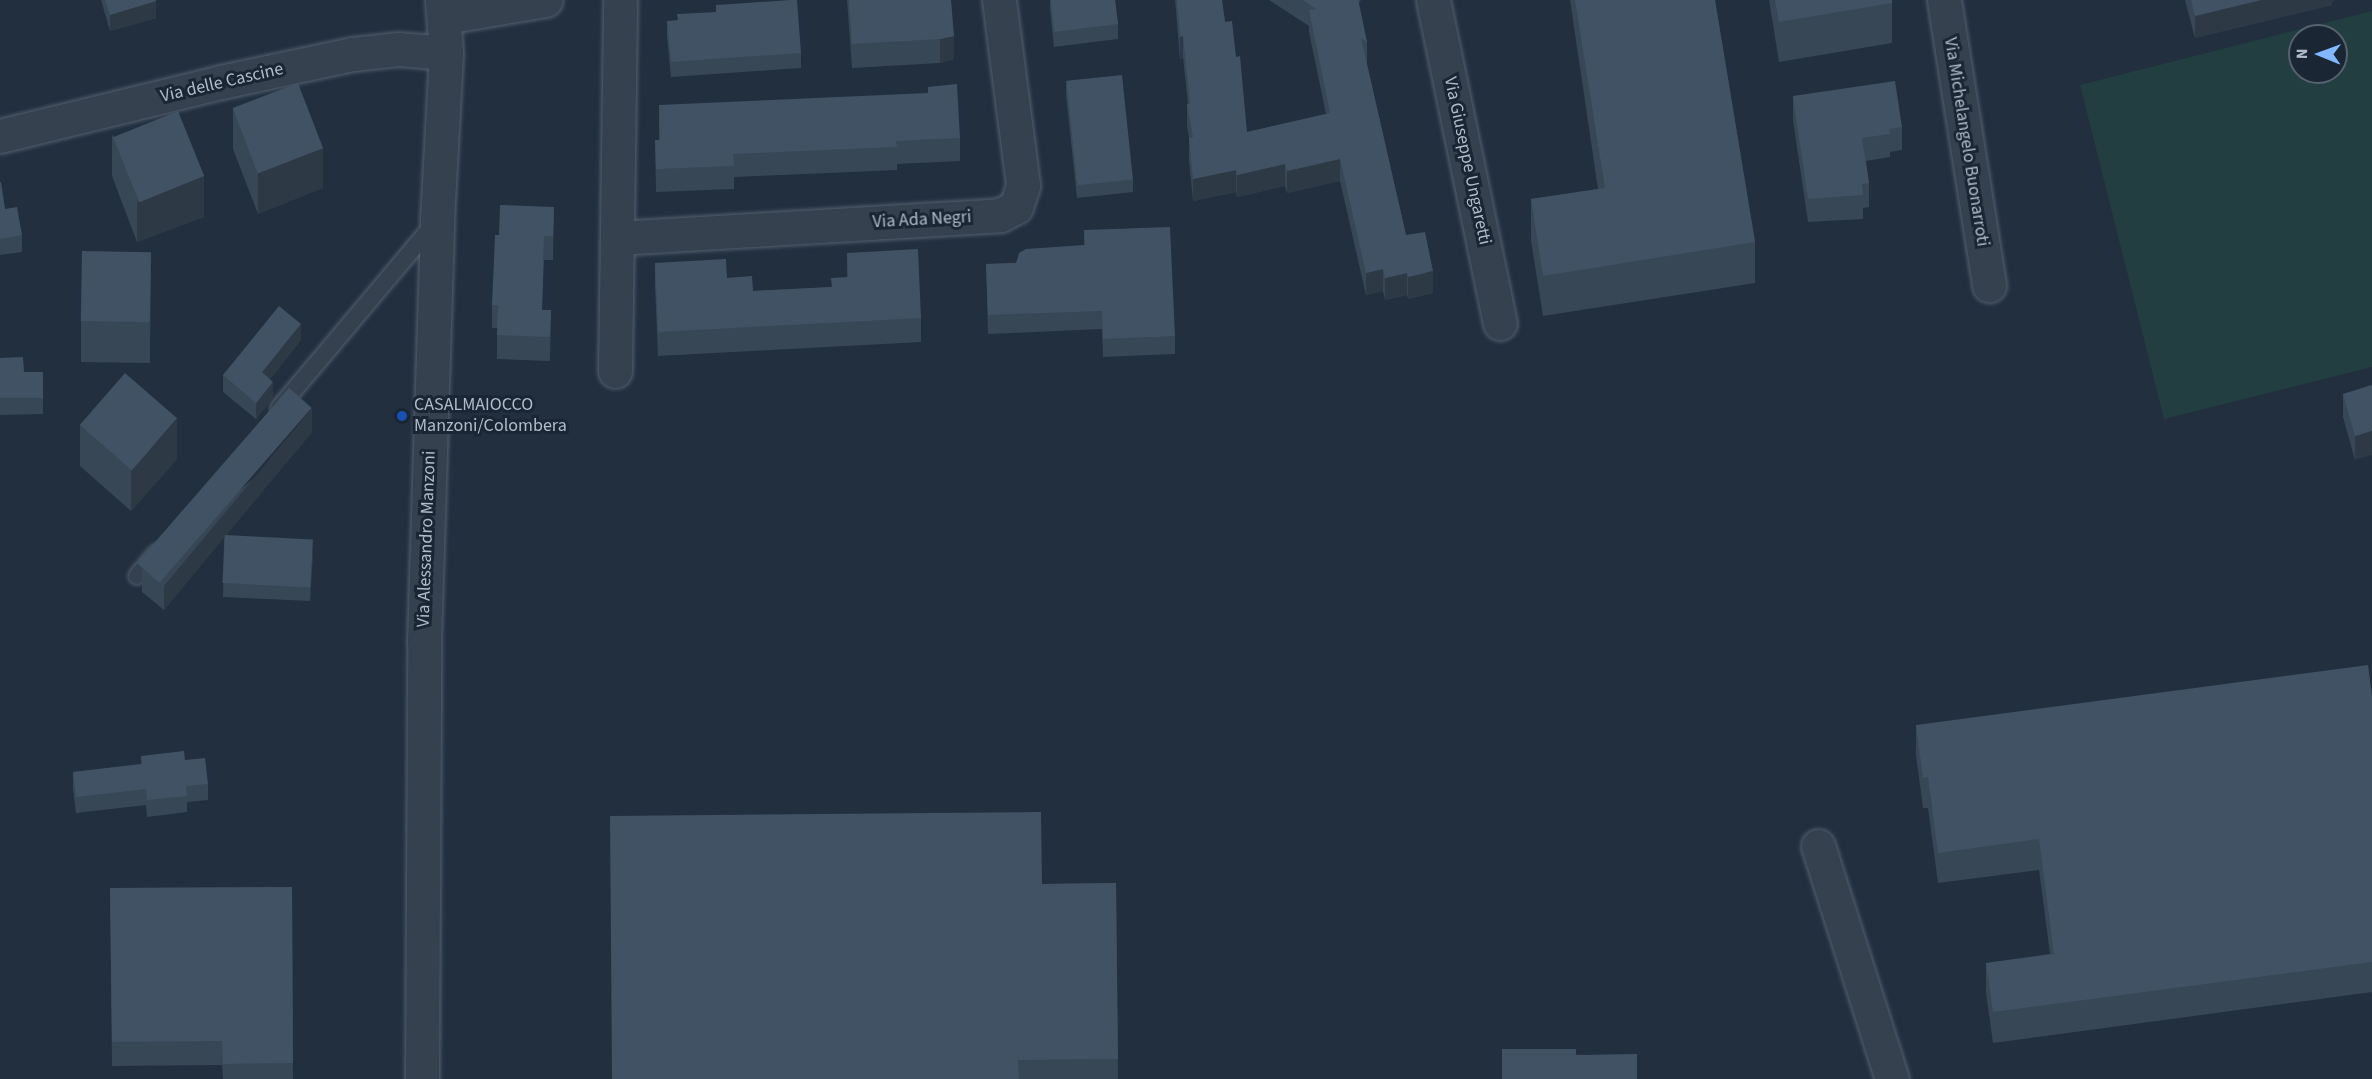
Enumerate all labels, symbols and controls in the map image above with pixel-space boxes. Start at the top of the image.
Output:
north arrow [2288,24,2348,84]
street label: Via Michelangelo Buonarroti [1939,36,1993,248]
text: N [2291,48,2313,59]
street label: Via delle Cascine [159,58,285,108]
street label: Via Giuseppe Ungaretti [1439,75,1495,247]
street label: Via Ada Negri [872,207,972,233]
place label: CASALMAIOCCO Manzoni/Colombera [414,395,567,438]
marker: CASALMAIOCCO Manzoni/Colombera [395,409,409,423]
street label: Via Alessandro Manzoni [413,450,441,628]

